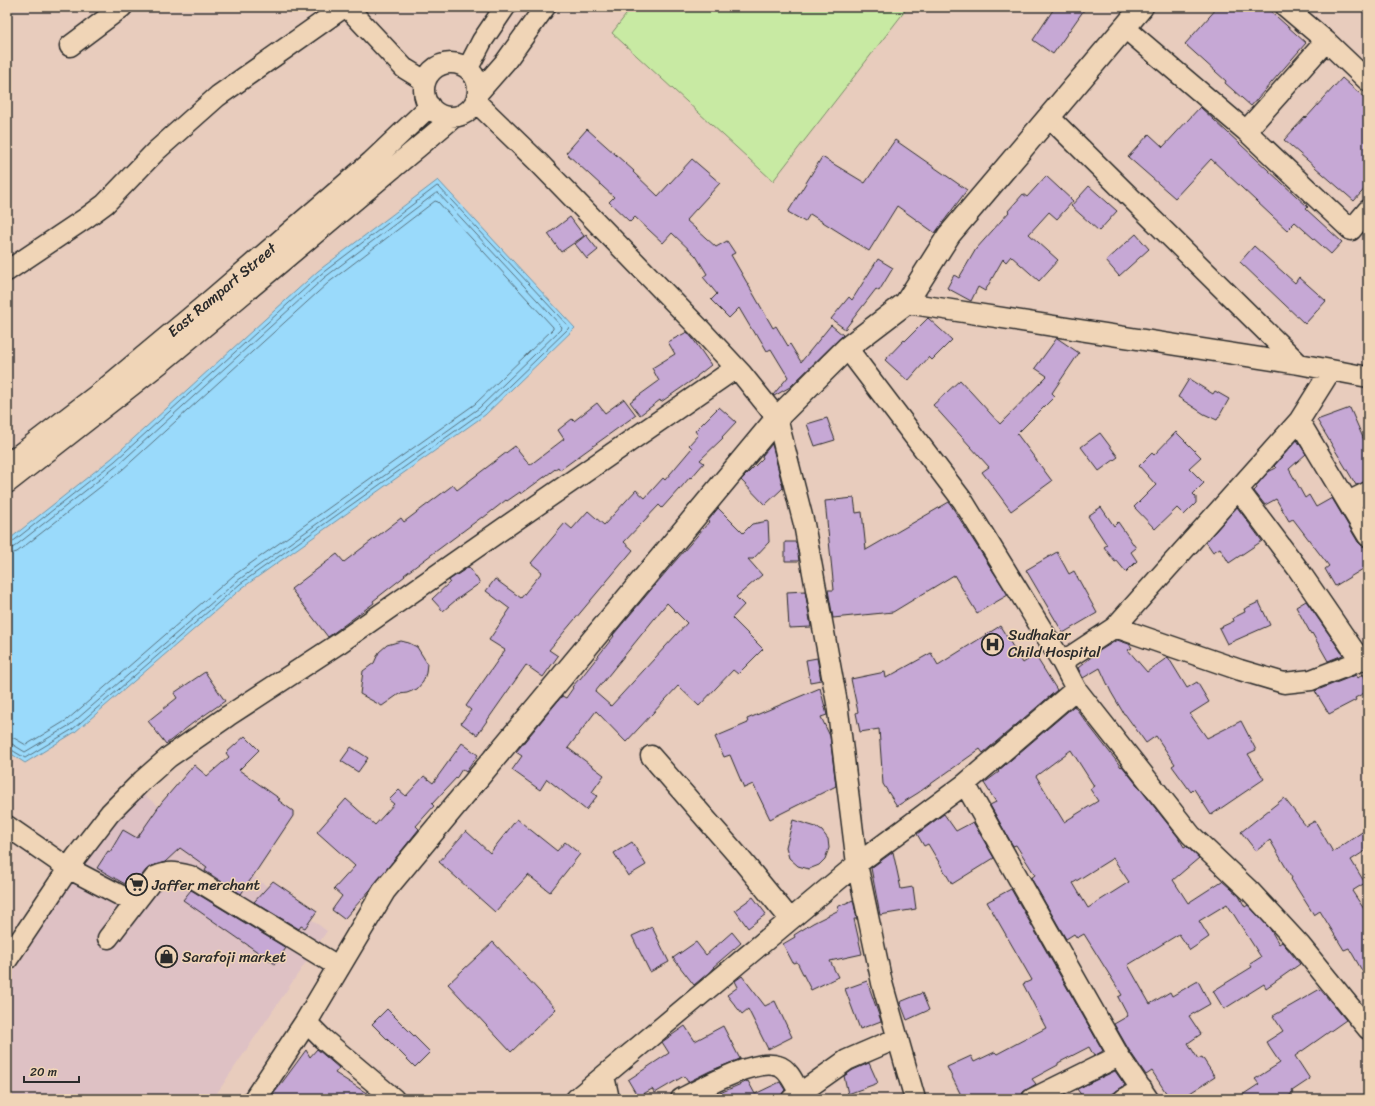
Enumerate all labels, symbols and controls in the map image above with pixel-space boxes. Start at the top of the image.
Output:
street label: East Rampart Street [161,236,283,344]
place label: Sudhakar Child Hospital [1008,622,1101,665]
hospital icon: Sudhakar Child Hospital [979,631,1005,657]
supermarket icon: Jaffer merchant [123,872,149,898]
place label: Jaffer merchant [151,872,261,898]
shop icon: Sarafoji market [154,944,180,970]
place label: Sarafoji market [182,944,286,970]
scale bar [24,1058,79,1084]
text: 20 m [30,1061,57,1083]

